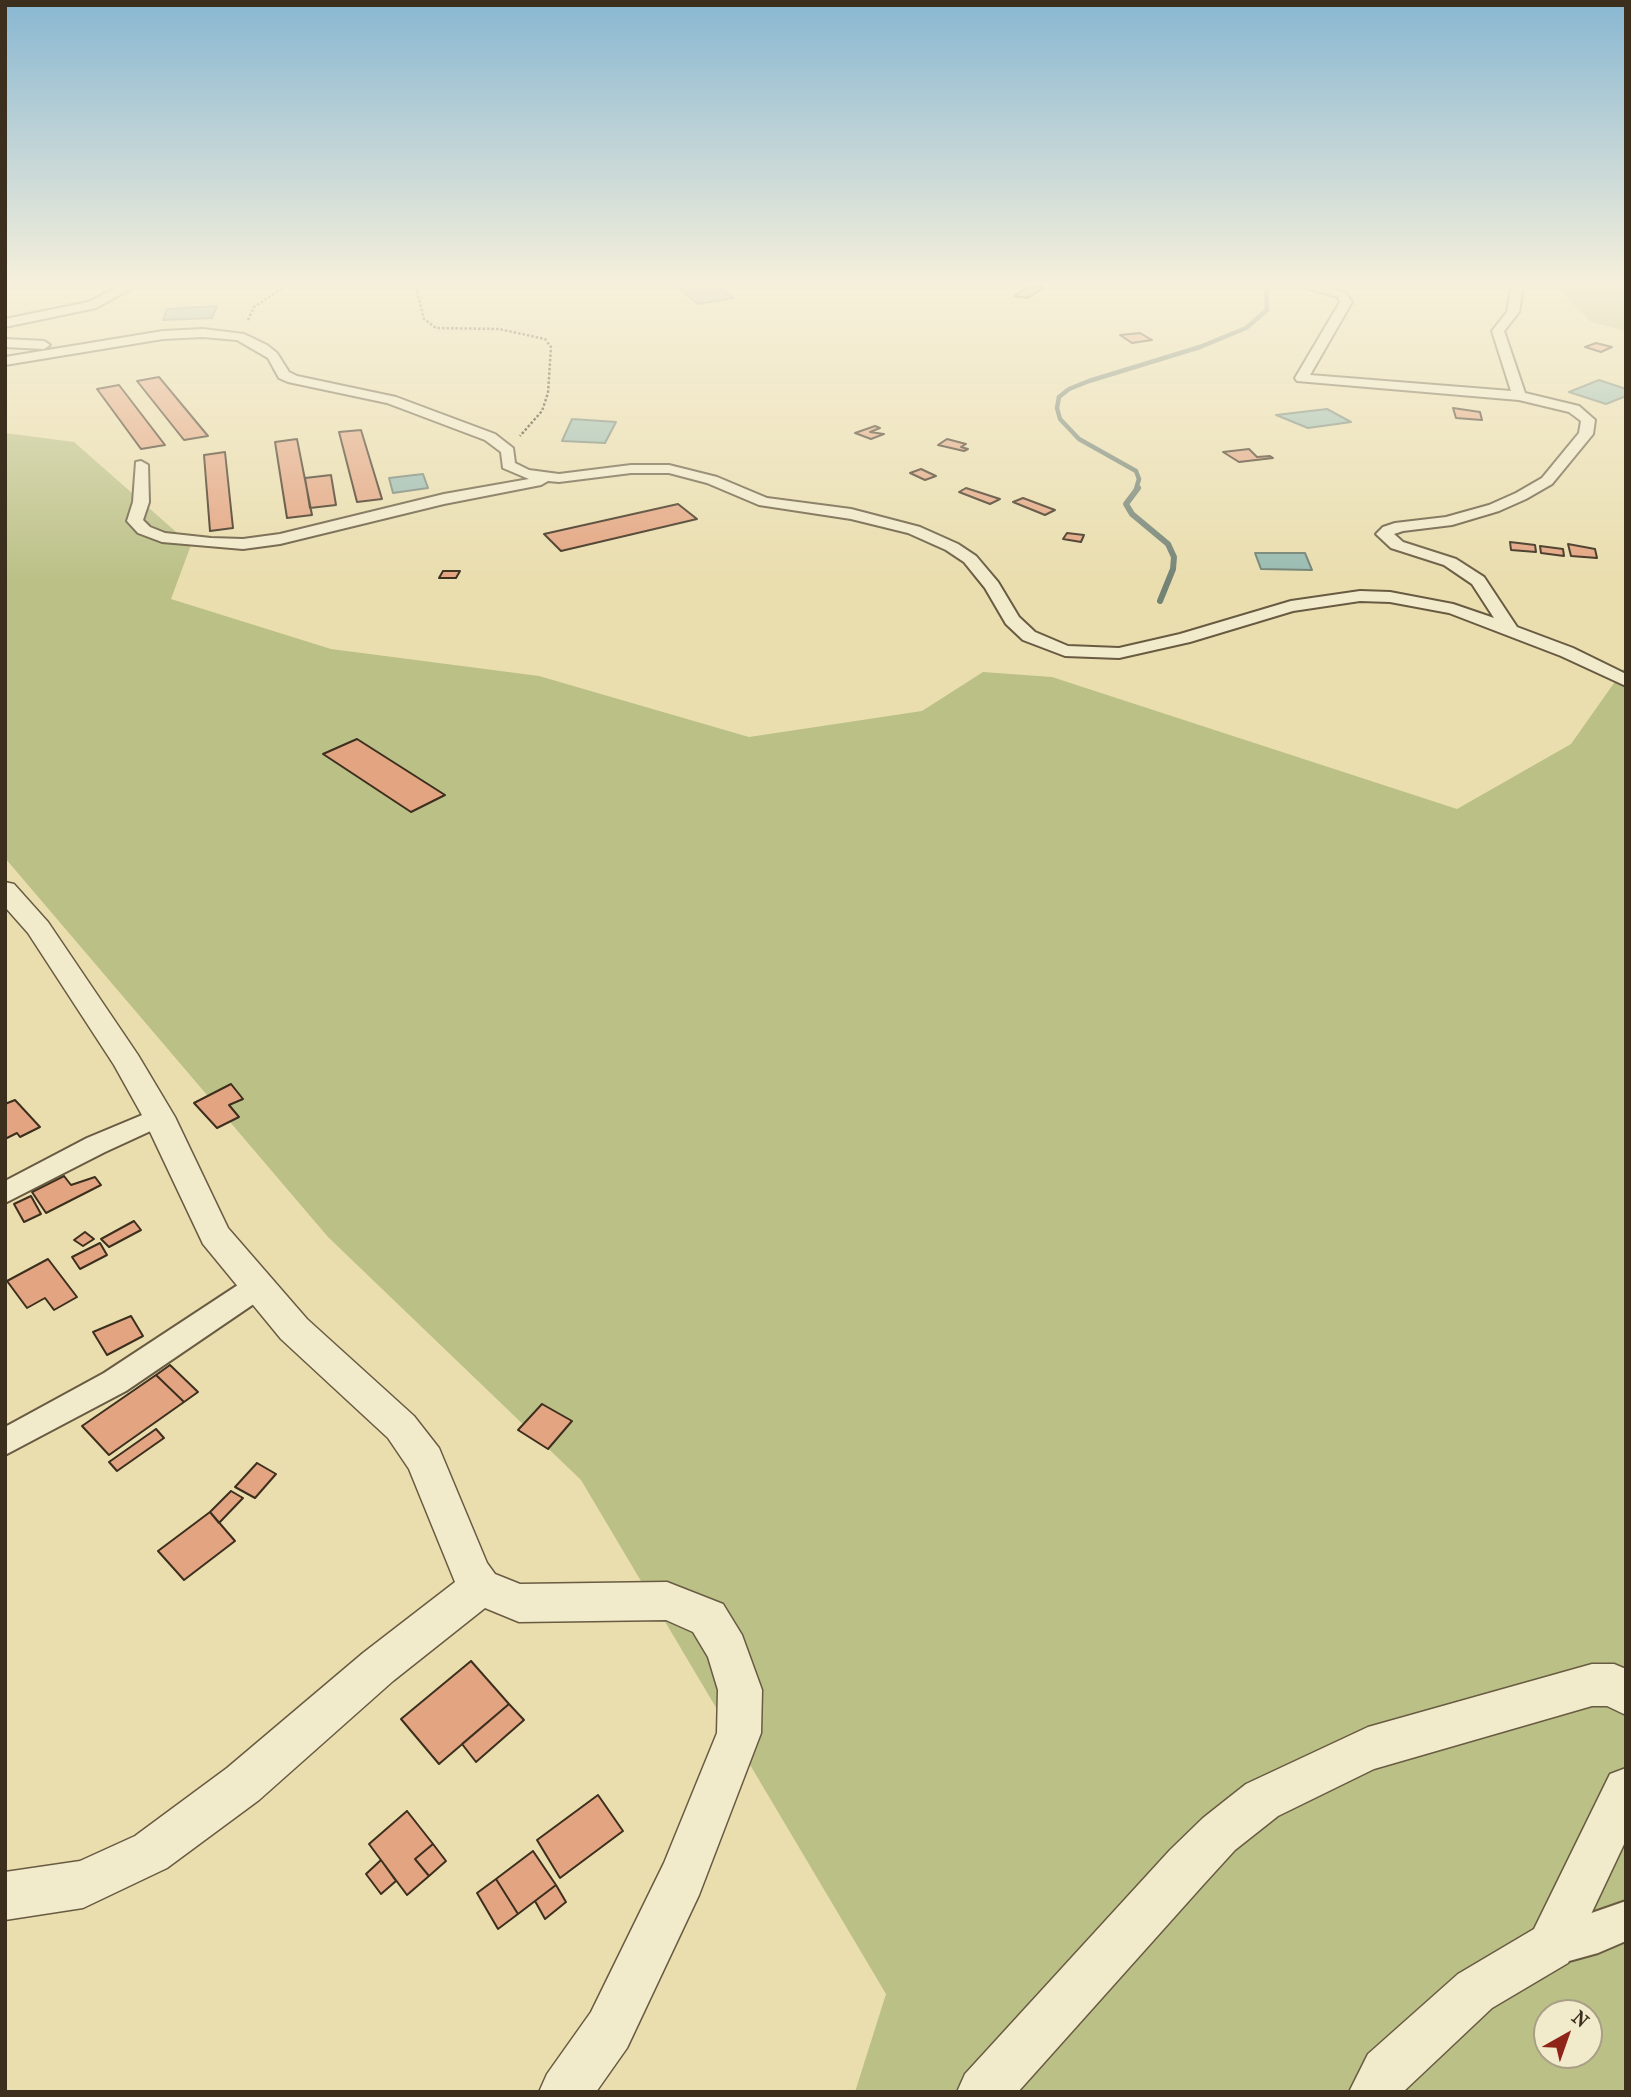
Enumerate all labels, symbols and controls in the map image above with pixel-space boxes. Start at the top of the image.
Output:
north arrow [1533,1999,1603,2069]
text: N [1568,2006,1593,2033]

